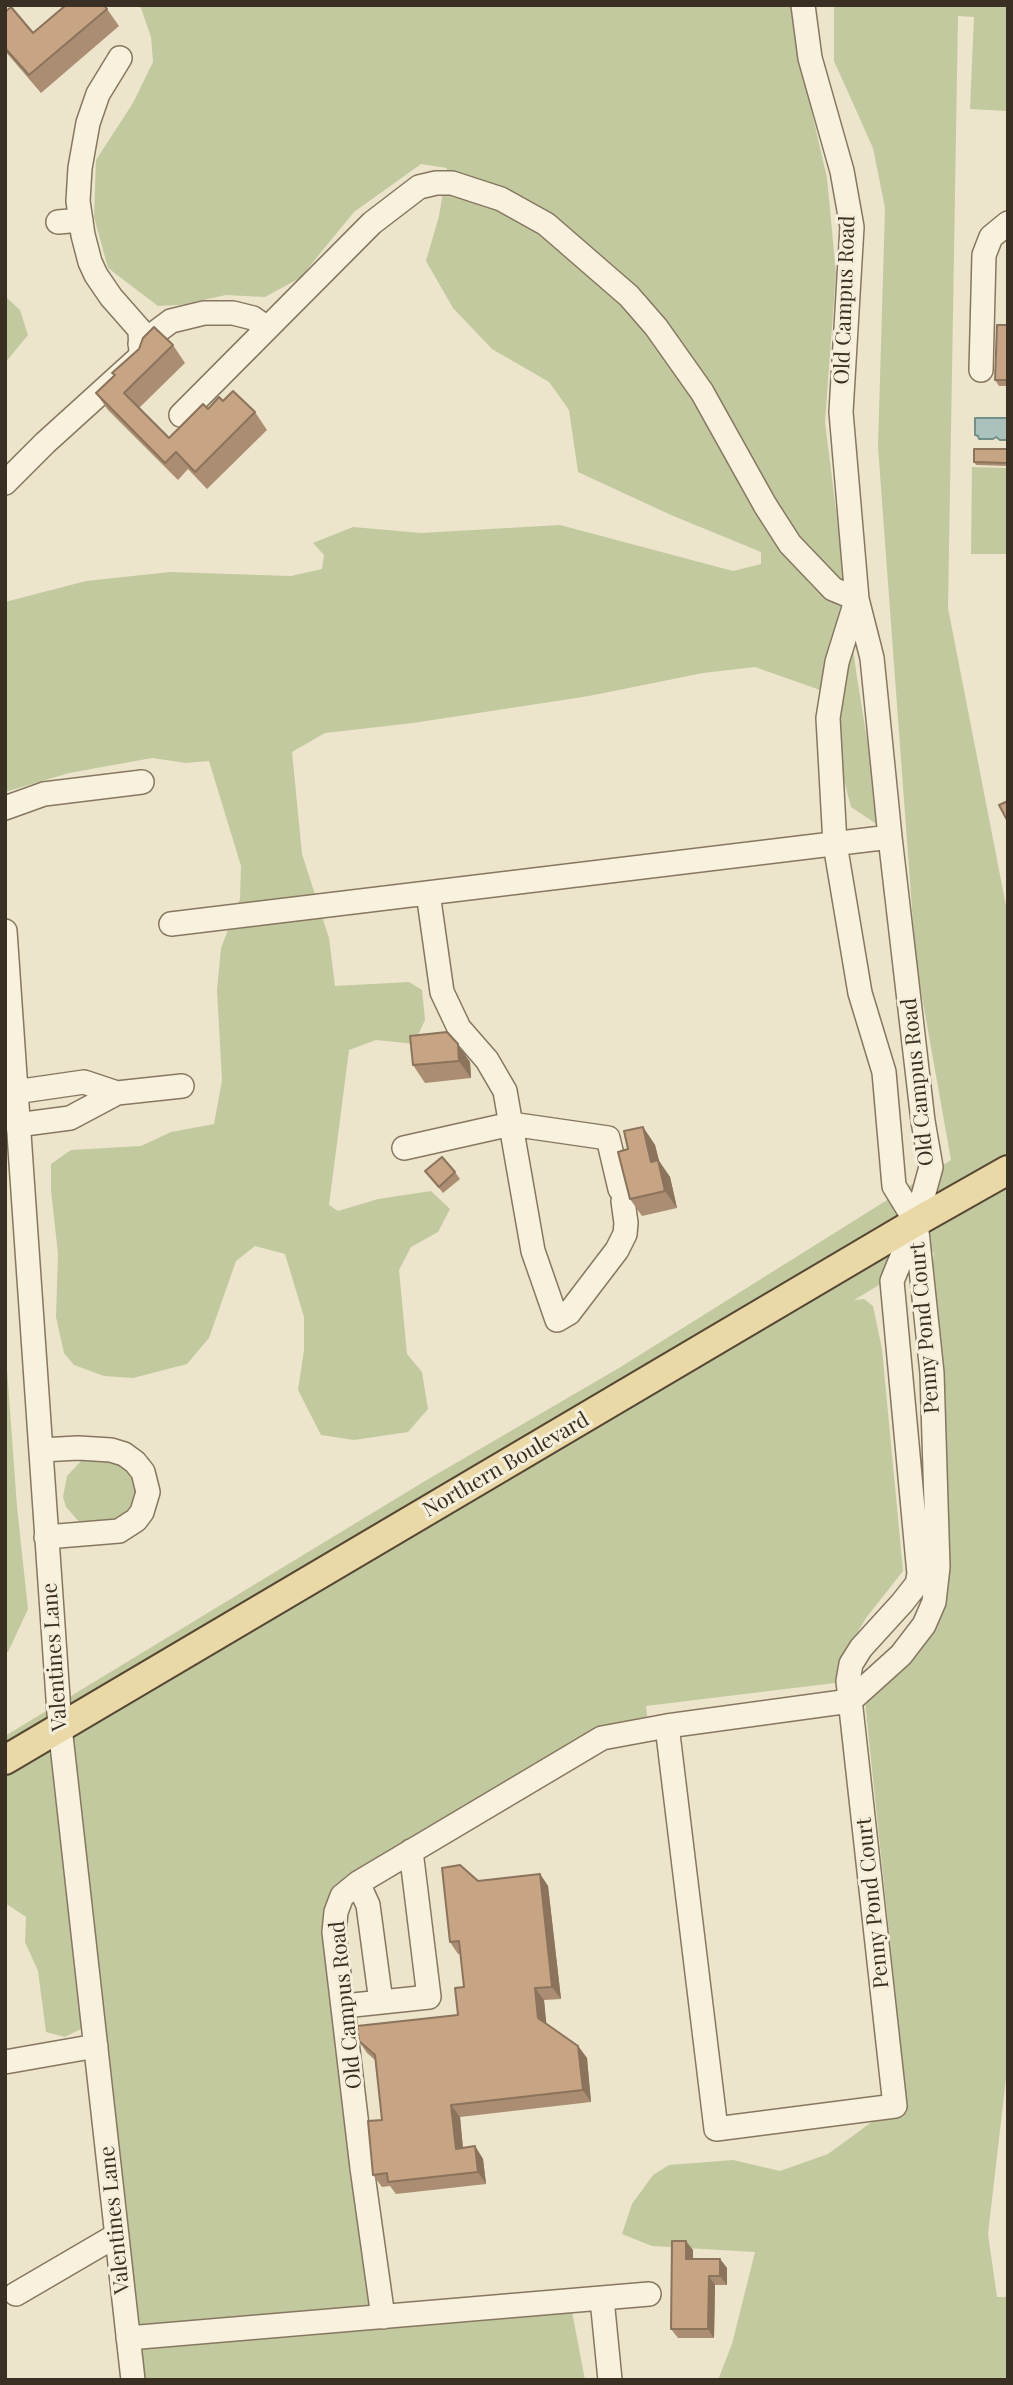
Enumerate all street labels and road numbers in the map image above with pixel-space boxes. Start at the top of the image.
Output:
street label: Old Campus Road [829,215,861,385]
street label: Old Campus Road [897,997,939,1167]
street label: Penny Pond Court [905,1241,945,1415]
street label: Northern Boulevard [418,1407,594,1523]
street label: Valentines Lane [37,1582,73,1732]
street label: Penny Pond Court [851,1816,895,1990]
street label: Old Campus Road [325,1920,367,2090]
street label: Valentines Lane [95,2145,135,2295]

